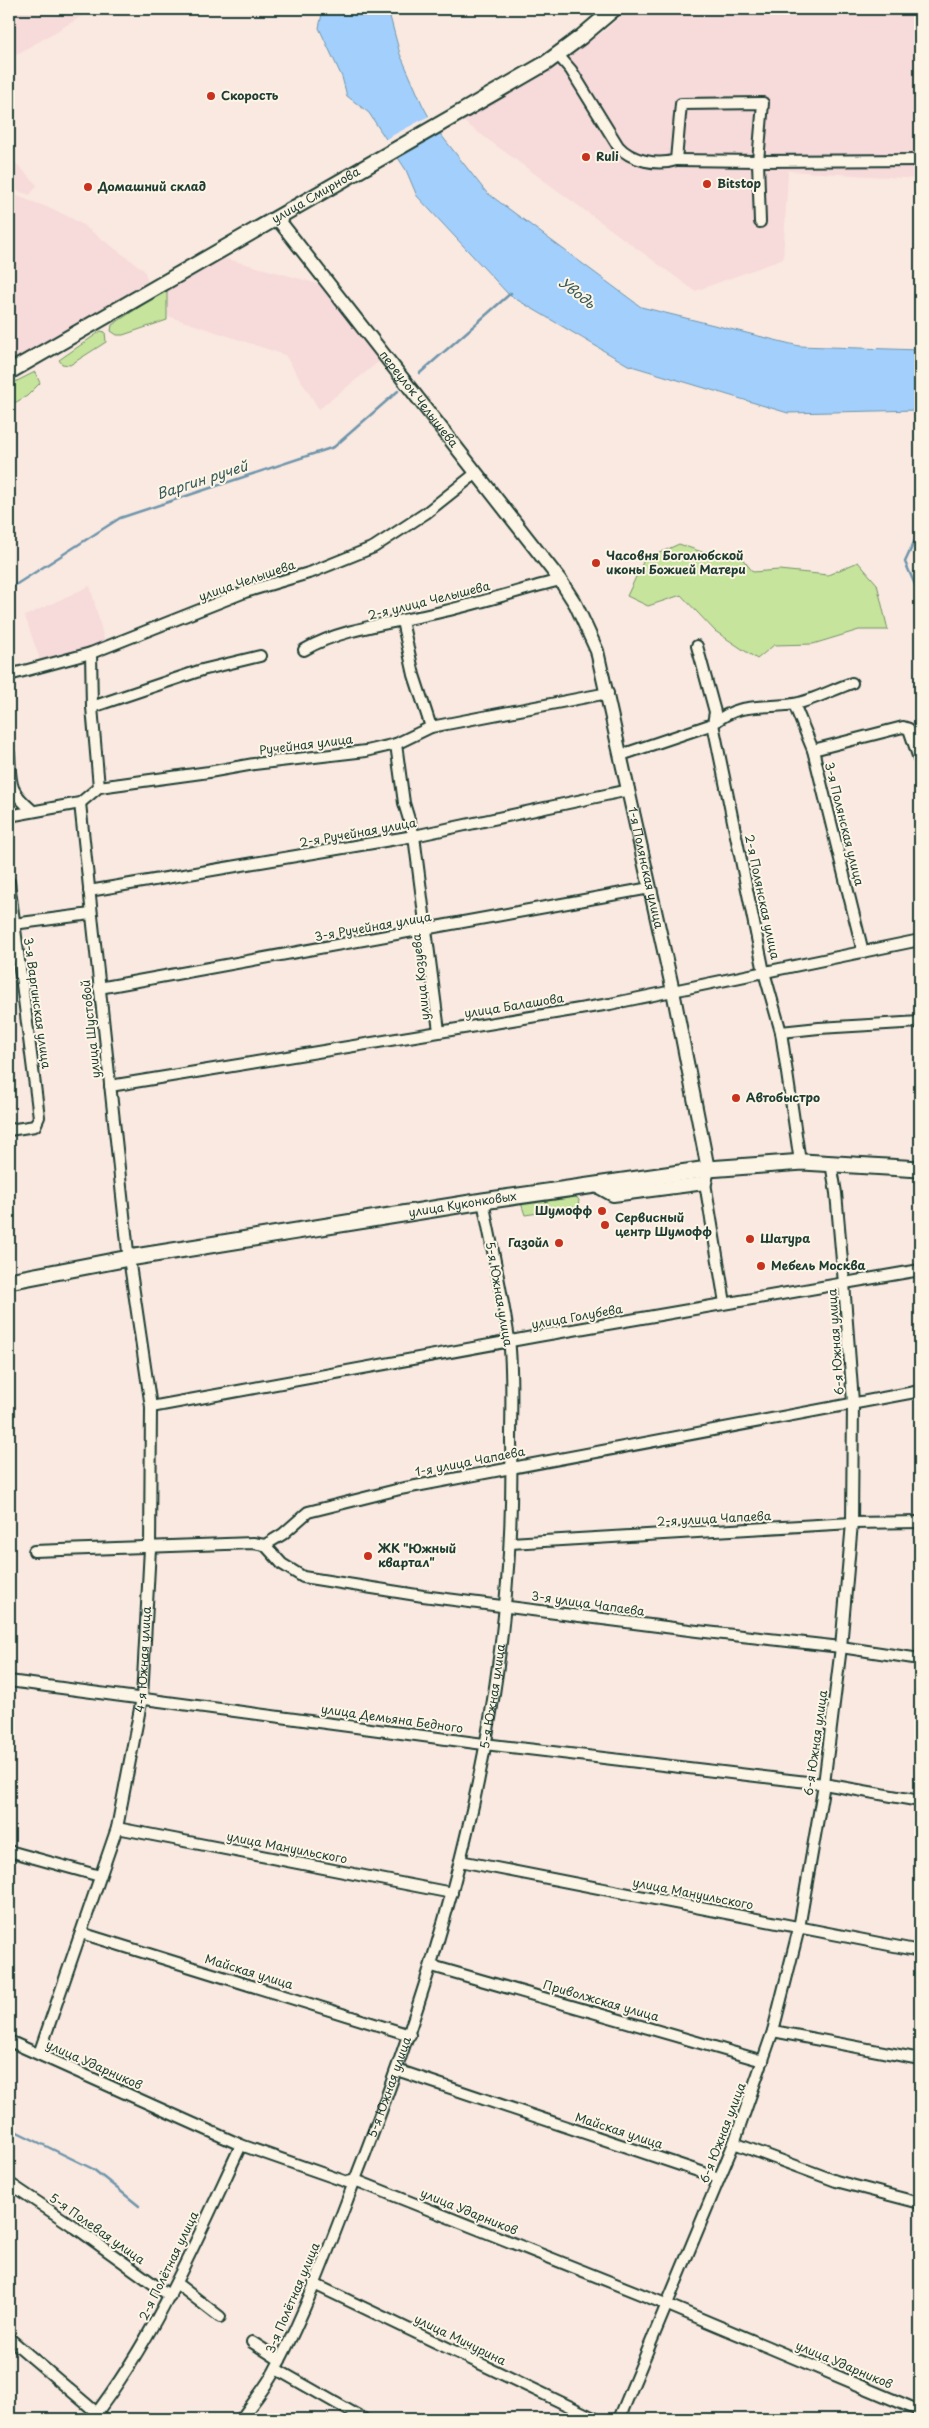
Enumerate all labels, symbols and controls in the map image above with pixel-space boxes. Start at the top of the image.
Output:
place label: Скорость [221,86,279,104]
marker: Скорость [205,90,217,102]
place label: Ruli [596,147,619,165]
marker: Ruli [580,151,592,163]
street label: улица Смирнова [268,162,363,227]
place label: Bitstop [717,174,761,192]
place label: Домашний склад [97,177,206,195]
marker: Bitstop [701,178,713,190]
marker: Домашний склад [82,181,94,193]
water label: Уводь [555,272,601,314]
street label: переулок Челышева [376,346,463,451]
water label: Варгин ручей [154,454,252,504]
place label: Часовня Боголюбской иконы Божией Матери [606,546,746,578]
street label: улица Челышева [196,555,298,605]
marker: Часовня Боголюбской иконы Божией Матери [590,557,602,569]
street label: 2-я улица Челышева [366,576,492,624]
street label: Ручейная улица [258,729,354,759]
street label: 3-я Полянская улица [821,760,869,888]
street label: 1-я Полянская улица [624,805,669,931]
street label: 2-я Ручейная улица [298,813,418,851]
street label: 2-я Полянская улица [741,833,785,961]
street label: 3-я Ручейная улица [313,907,433,945]
street label: улица Козуева [406,932,433,1021]
street label: 3-я Варгинская улица [20,936,56,1070]
street label: улица Шустовой [76,979,104,1079]
street label: улица Балашова [463,988,565,1022]
place label: Автобыстро [746,1088,820,1106]
marker: Автобыстро [730,1092,742,1104]
street label: улица Куконковых [407,1186,518,1221]
place label: Шумофф [535,1201,592,1219]
marker: Шумофф [596,1205,608,1217]
place label: Сервисный центр Шумофф [615,1208,712,1240]
marker: Сервисный центр Шумофф [599,1219,611,1231]
place label: Шатура [760,1229,810,1247]
place label: Газойл [508,1233,549,1251]
marker: Шатура [744,1233,756,1245]
marker: Газойл [553,1237,565,1249]
street label: 5-я Южная улица [482,1240,518,1348]
place label: Мебель Москва [771,1256,866,1274]
marker: Мебель Москва [755,1260,767,1272]
street label: 6-я Южная улица [822,1288,848,1396]
street label: улица Голубева [530,1299,624,1333]
street label: 1-я улица Чапаева [413,1441,527,1481]
street label: 2-я улица Чапаева [656,1506,772,1530]
place label: ЖК "Южный квартал" [377,1539,456,1571]
marker: ЖК "Южный квартал" [362,1550,374,1562]
street label: 3-я улица Чапаева [530,1586,646,1620]
street label: 4-я Южная улица [129,1605,155,1714]
street label: 5-я Южная улица [475,1642,509,1750]
street label: 6-я Южная улица [799,1688,831,1797]
street label: улица Демьяна Бедного [320,1699,465,1737]
street label: улица Мануильского [225,1826,349,1868]
street label: улица Мануильского [631,1872,755,1914]
street label: Майская улица [203,1949,296,1993]
street label: Приволжская улица [541,1975,662,2025]
street label: 5-я Южная улица [362,2034,415,2140]
street label: улица Ударников [43,2035,145,2093]
street label: 6-я Южная улица [695,2079,750,2186]
street label: Майская улица [573,2107,666,2153]
street label: улица Ударников [418,2183,521,2239]
street label: 5-я Полевая улица [46,2188,149,2268]
street label: 2-я Полётная улица [134,2208,203,2323]
street label: 3-я Полётная улица [261,2239,324,2356]
street label: улица Мичурина [412,2309,510,2369]
street label: улица Ударников [793,2336,896,2393]

